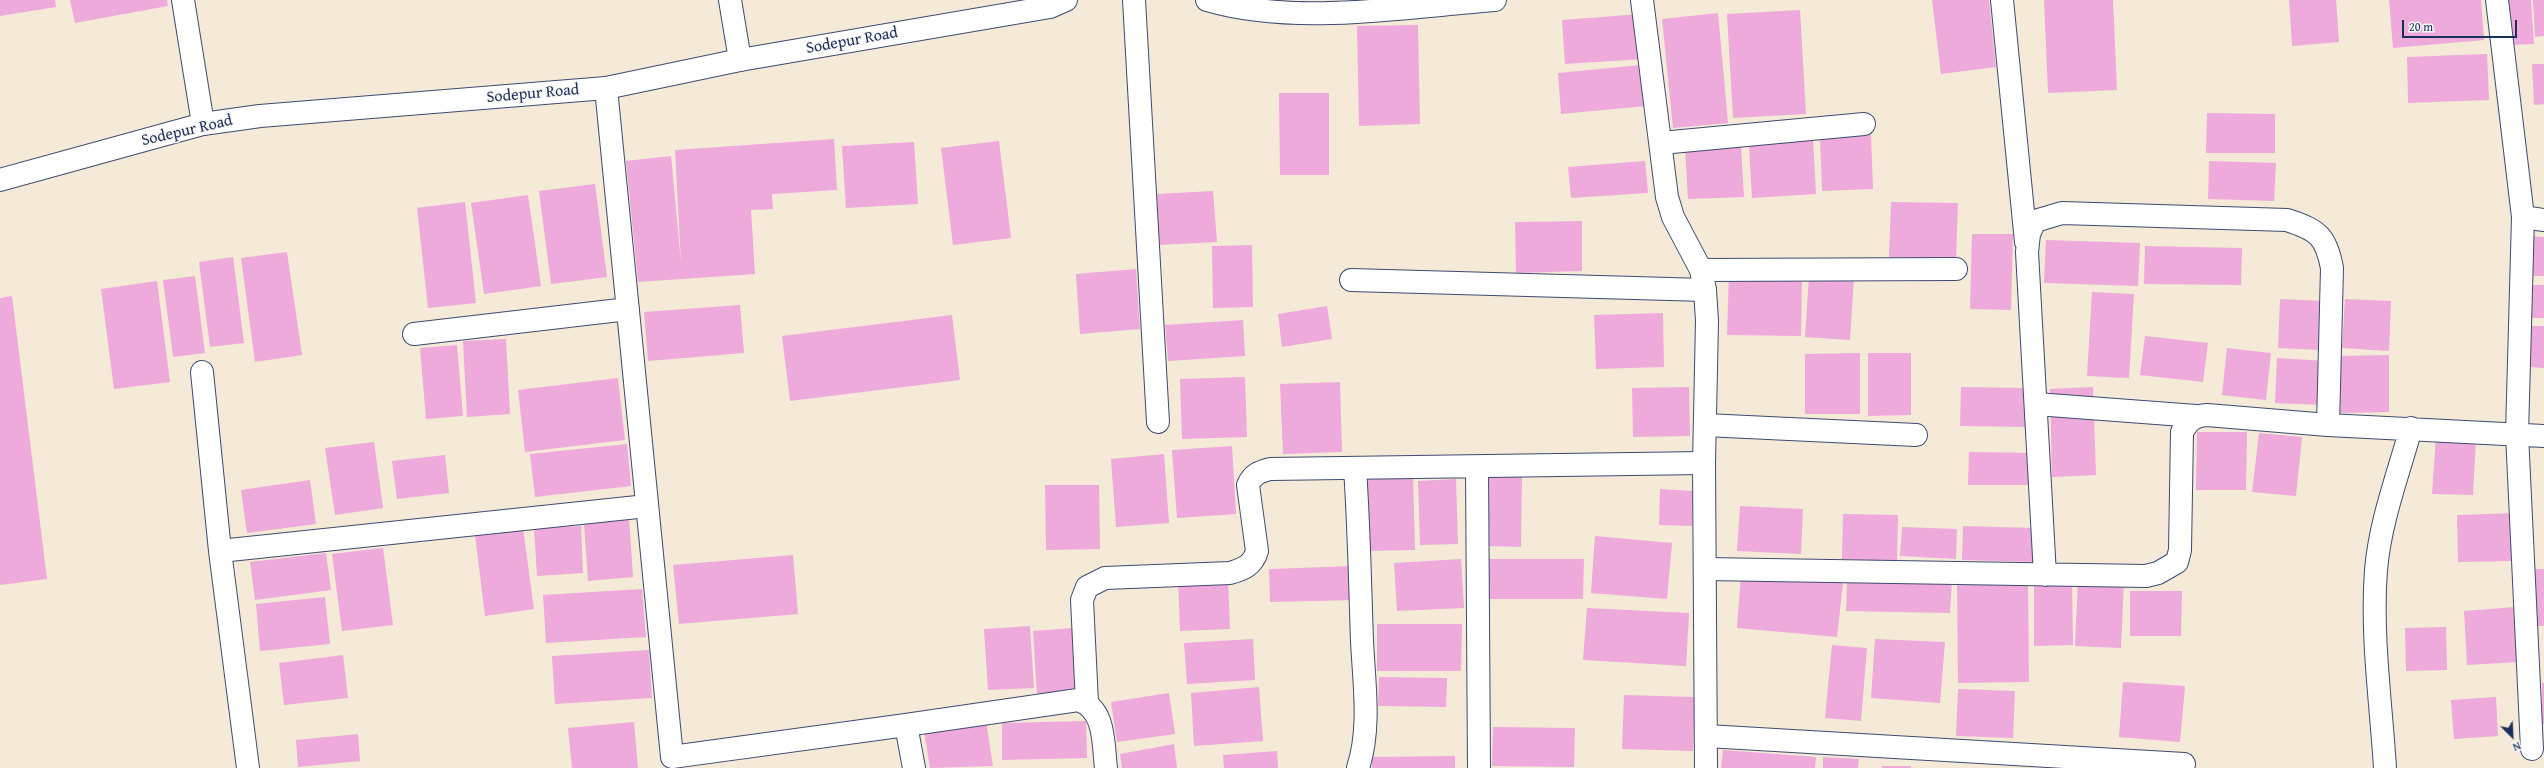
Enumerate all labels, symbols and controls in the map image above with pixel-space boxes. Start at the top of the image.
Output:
scale bar [2404,12,2519,38]
text: 20 m [2409,18,2433,35]
street label: Sodepur Road [805,23,899,59]
street label: Sodepur Road [486,80,580,108]
street label: Sodepur Road [140,111,234,151]
north arrow [2492,716,2532,756]
text: N [2510,738,2524,756]

